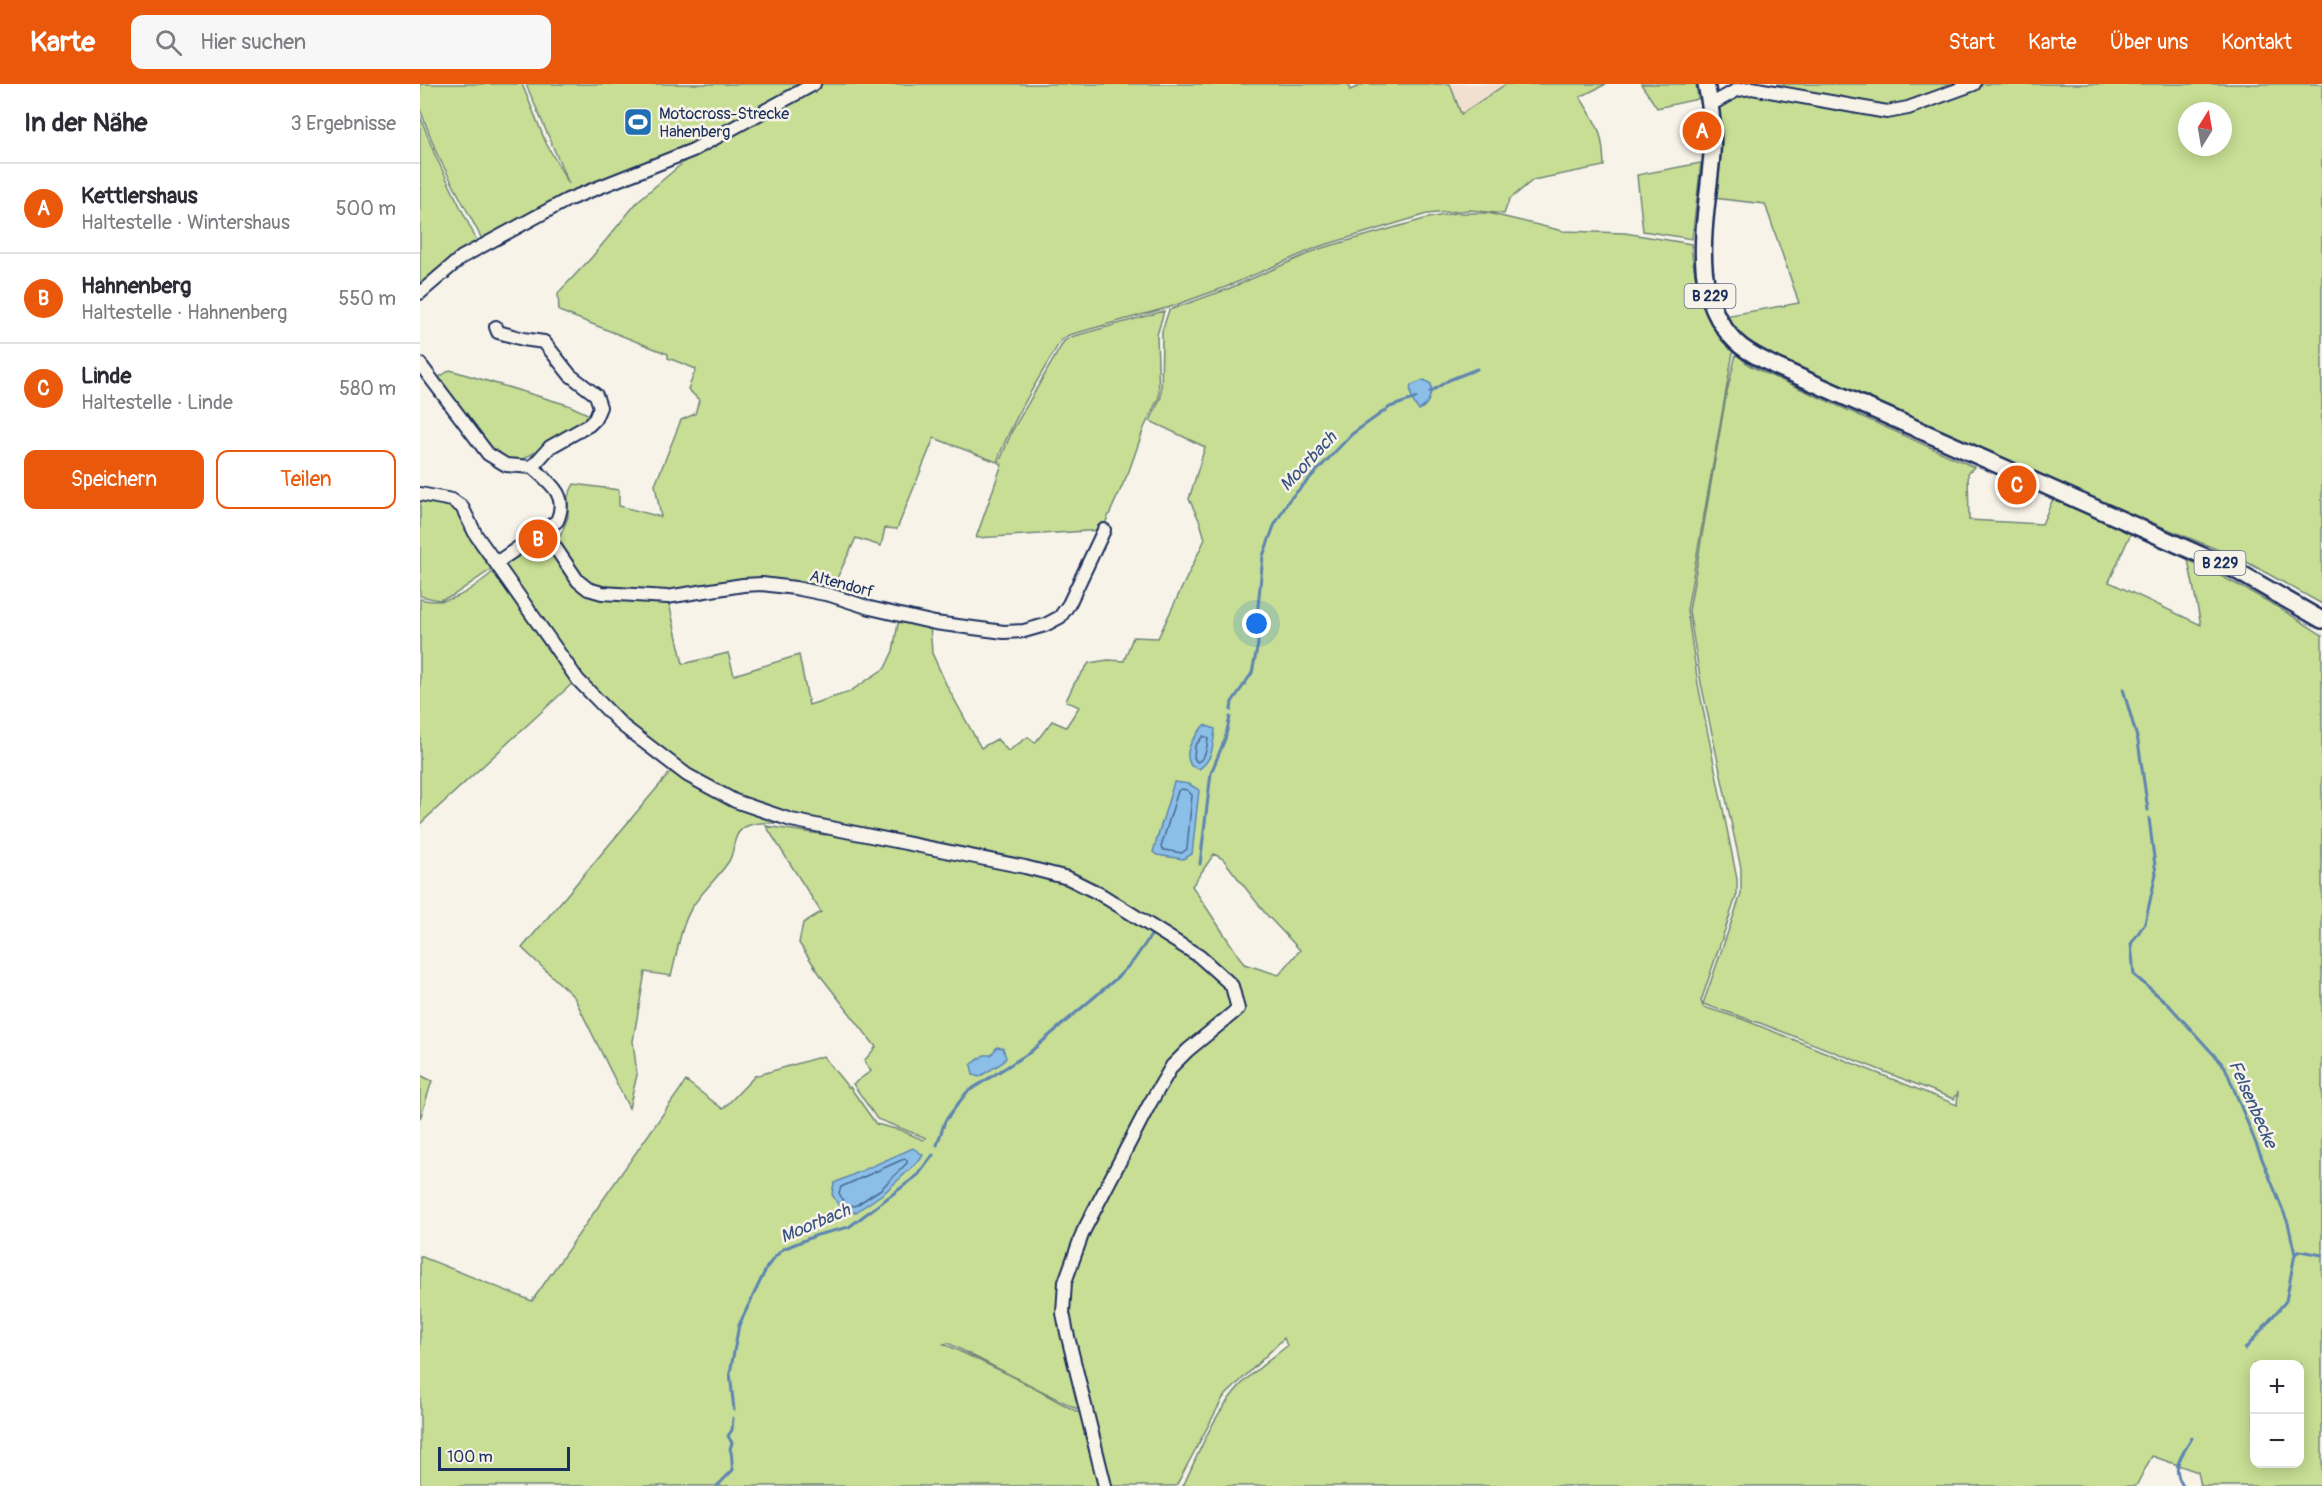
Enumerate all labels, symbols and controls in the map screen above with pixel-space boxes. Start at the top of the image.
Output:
search box [131,15,551,69]
text: Karte [30,25,95,60]
icon: search [152,26,185,59]
text: Hier suchen [200,28,306,56]
text: Start [1949,29,1995,56]
text: Karte [2028,29,2077,56]
text: Über uns [2110,29,2188,56]
text: Kontakt [2221,29,2292,56]
north arrow [2178,102,2232,156]
place label: Motocross-Strecke Hahenberg [659,104,789,142]
sports icon: Motocross-Strecke Hahenberg [622,106,654,138]
text: In der Nähe [24,107,147,139]
pin: A [1682,108,1722,154]
text: 3 Ergebnisse [291,111,396,136]
text: Kettlershaus [81,182,198,210]
text: A [37,196,50,221]
text: 500 m [336,196,396,221]
text: Haltestelle · Wintershaus [81,210,290,235]
text: Hahnenberg [81,272,191,300]
road number: B 229 [1684,284,1736,308]
text: B [38,286,49,311]
text: 550 m [339,286,396,311]
text: Haltestelle · Hahnenberg [81,300,287,325]
text: Linde [81,362,131,390]
text: C [37,376,50,401]
text: 580 m [339,376,396,401]
text: Haltestelle · Linde [81,390,233,415]
water label: Moorbach [1275,425,1343,496]
button: Speichern [24,450,204,509]
button: Teilen [216,450,396,509]
pin: C [1998,462,2036,508]
pin: B [518,516,558,562]
road number: B 229 [2194,551,2246,575]
street label: Altendorf [807,566,876,602]
your location [1242,609,1271,638]
water label: Felsenbecke [2223,1057,2283,1154]
water label: Moorbach [777,1198,855,1248]
map controls [2250,1360,2304,1468]
button: + [2250,1360,2304,1414]
button: − [2250,1414,2304,1468]
scale bar [438,1444,570,1472]
text: 100 m [447,1447,493,1467]

